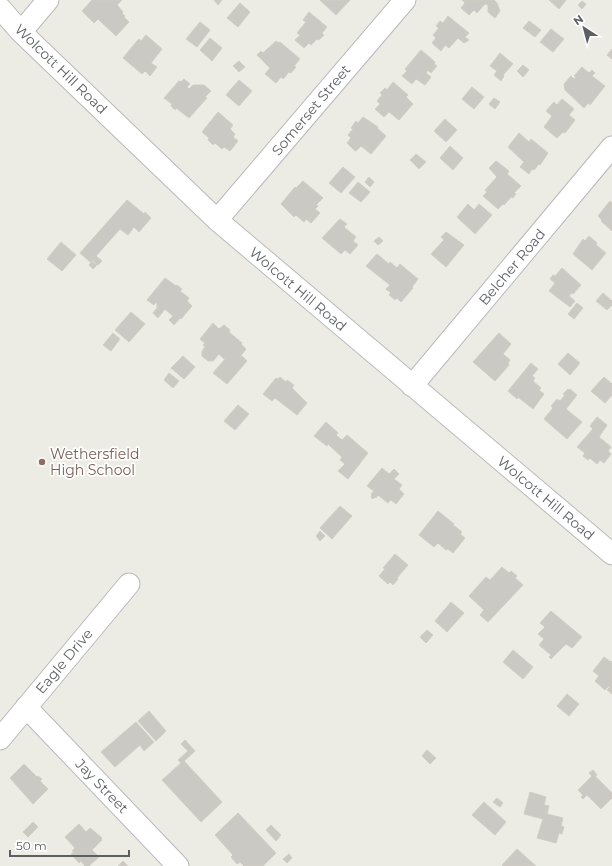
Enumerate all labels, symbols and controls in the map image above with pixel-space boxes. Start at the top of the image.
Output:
north arrow [564,8,604,48]
text: N [570,12,586,28]
street label: Wolcott Hill Road [11,20,111,118]
street label: Somerset Street [268,61,354,159]
street label: Belcher Road [475,225,549,309]
street label: Wolcott Hill Road [246,243,350,335]
place label: Wethersfield High School [50,445,140,479]
street label: Wolcott Hill Road [494,452,598,544]
marker: Wethersfield High School [37,457,47,467]
street label: Eagle Drive [31,625,97,697]
street label: Jay Street [71,754,133,817]
scale bar [10,832,129,858]
text: 50 m [16,838,47,853]

